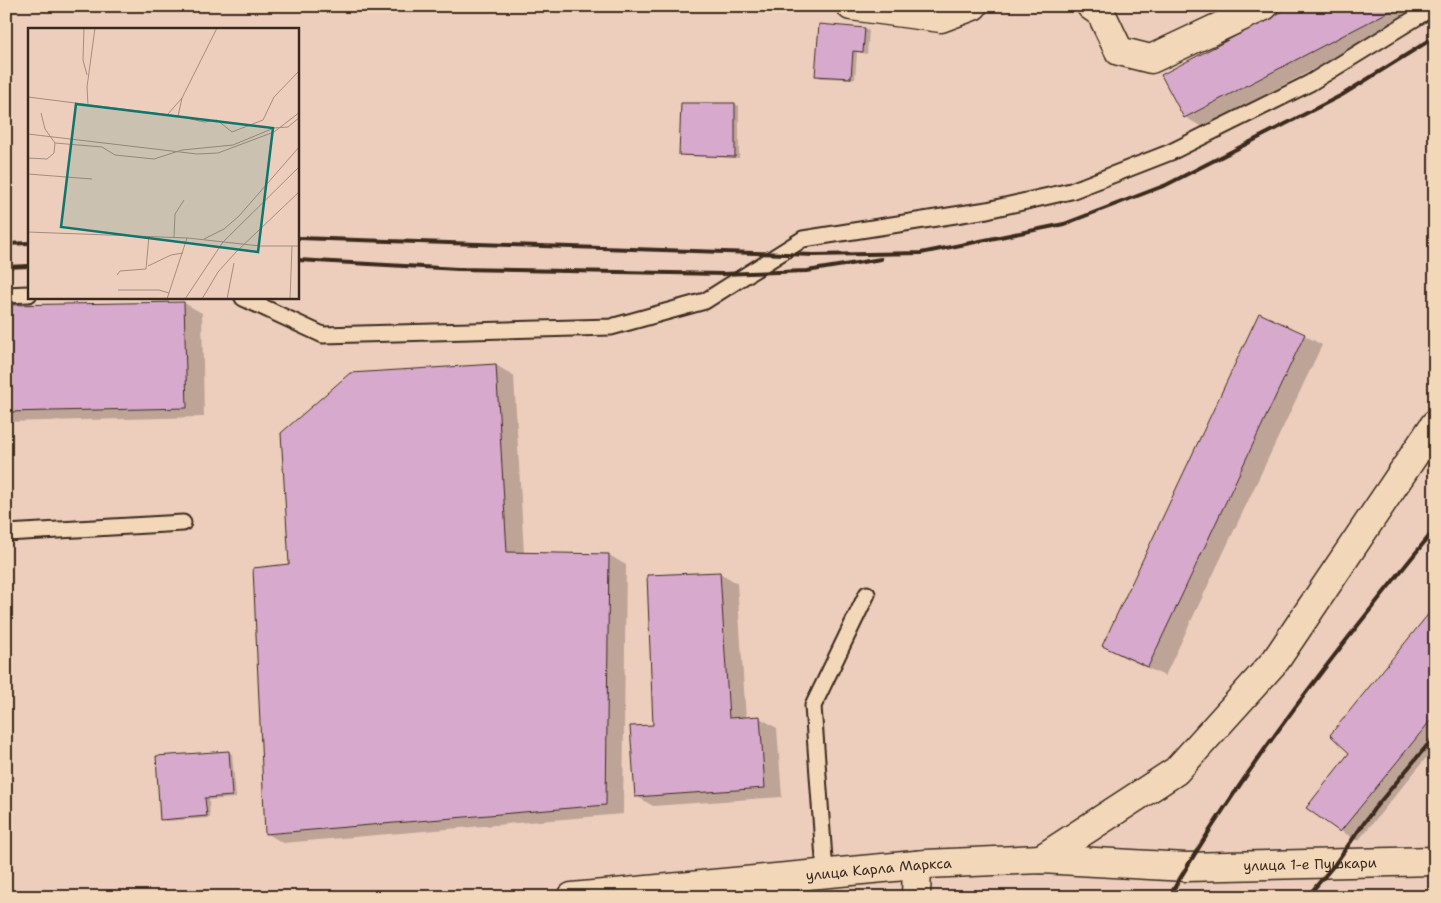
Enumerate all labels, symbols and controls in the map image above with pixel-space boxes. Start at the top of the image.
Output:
inset map [28,28,299,299]
street label: улица 1-е Пушкари [1243,853,1377,875]
street label: улица Карла Маркса [805,854,952,884]

